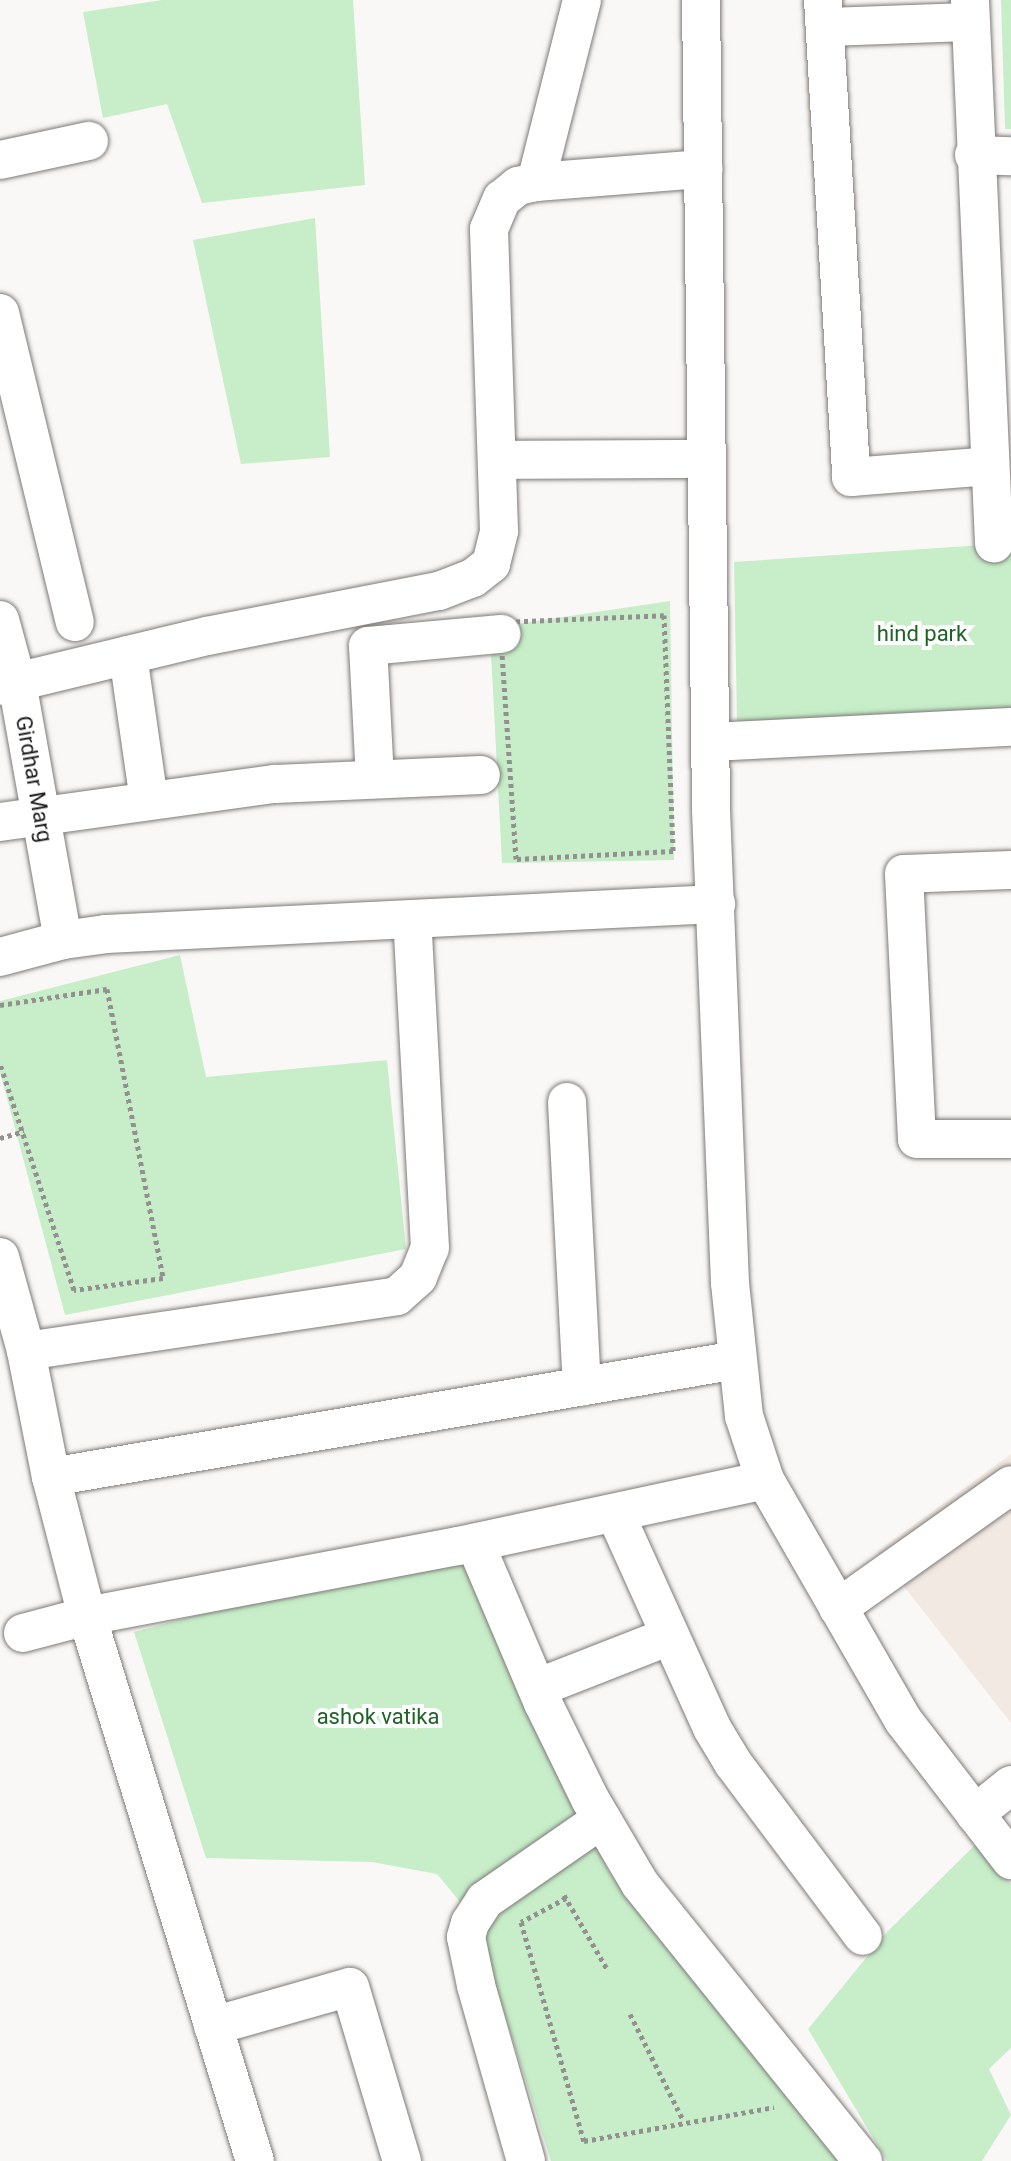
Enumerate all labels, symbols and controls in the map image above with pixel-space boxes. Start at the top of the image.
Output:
park label: hind park [877,621,967,647]
street label: Girdhar Marg [10,714,58,844]
park label: ashok vatika [317,1704,439,1730]

